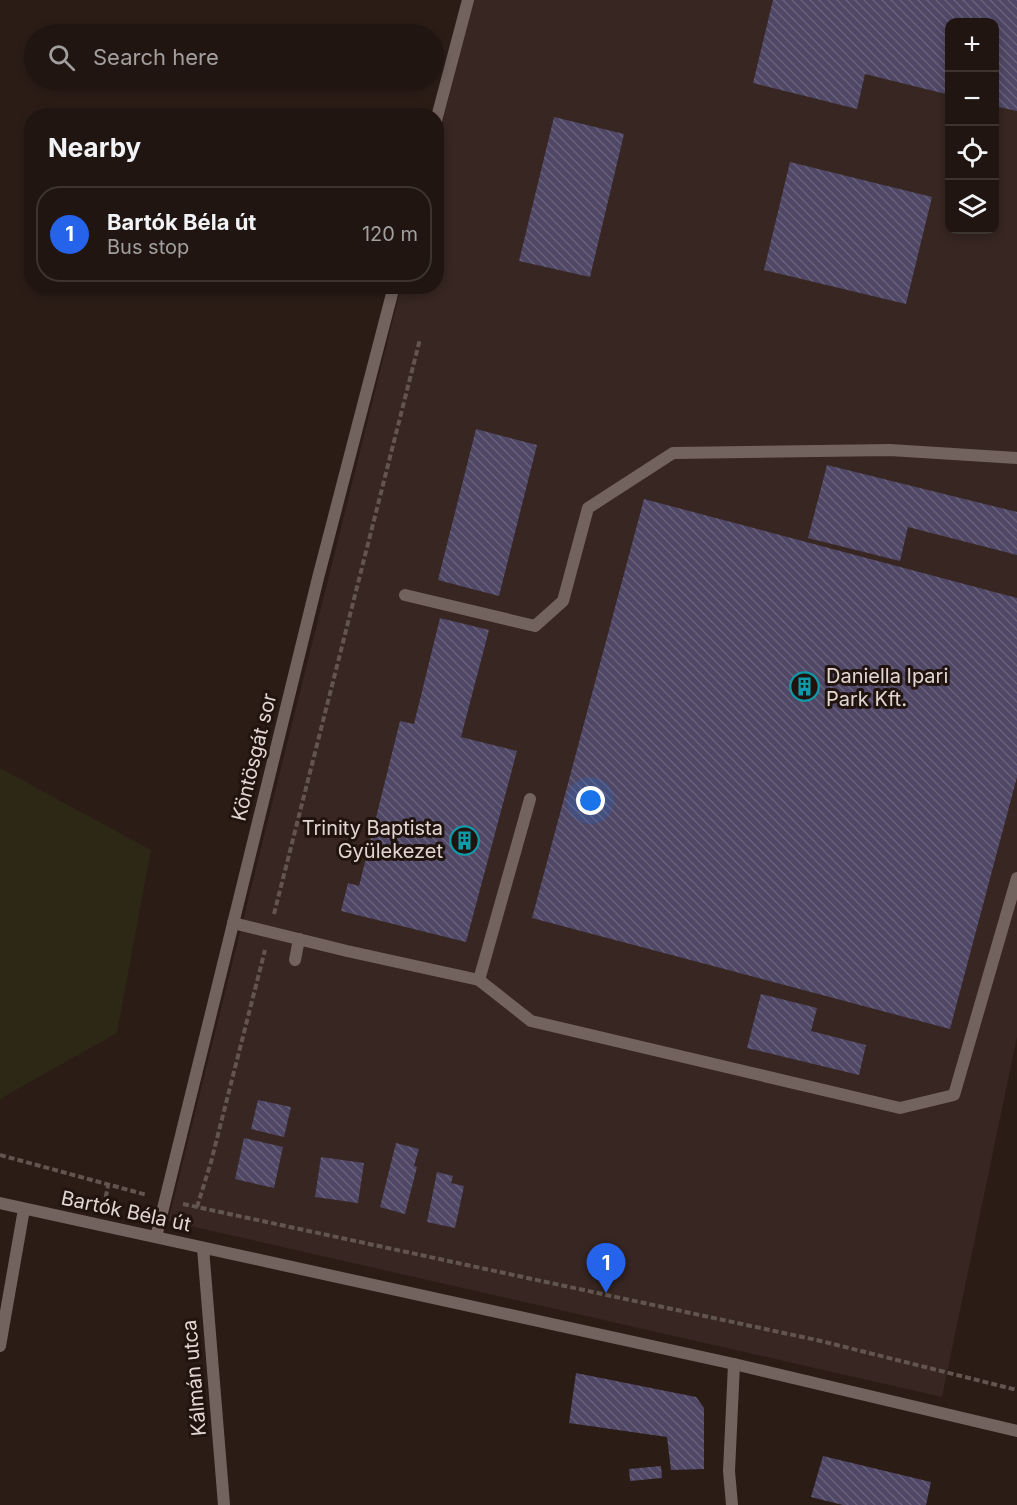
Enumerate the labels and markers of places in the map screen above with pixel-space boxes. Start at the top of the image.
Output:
place label: Daniella Ipari Park Kft. [826,664,948,711]
building icon: Daniella Ipari Park Kft. [789,671,821,703]
place label: Trinity Baptista Gyülekezet [302,816,443,863]
building icon: Trinity Baptista Gyülekezet [448,824,480,856]
pin: 1 [586,1244,626,1293]

